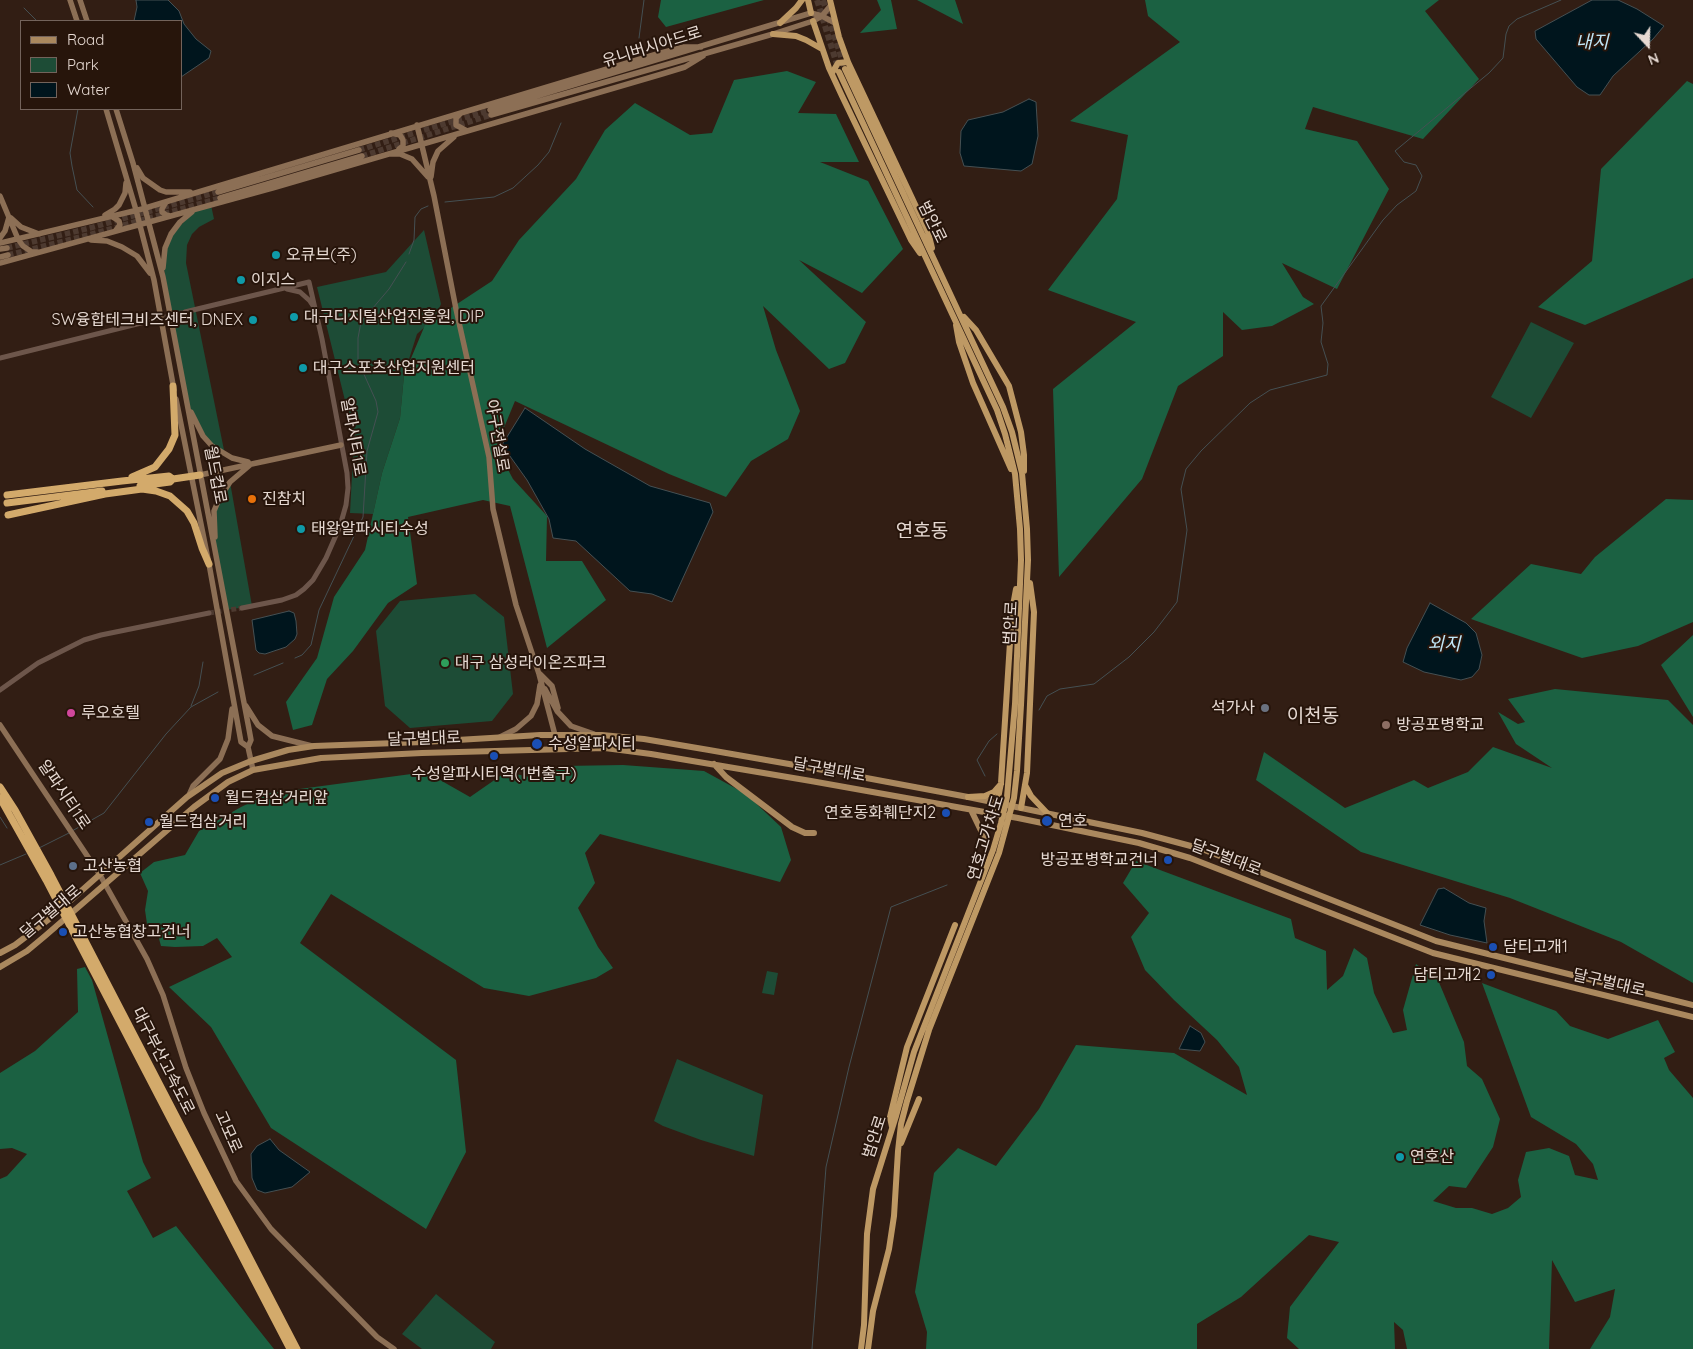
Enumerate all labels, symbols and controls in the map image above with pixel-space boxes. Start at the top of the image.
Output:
legend [20,20,182,110]
north arrow [1623,20,1673,70]
street label: 유니버시아드로 [600,23,704,71]
text: Road [67,30,104,49]
water label: 내지 [1575,32,1609,54]
text: N [1645,49,1661,69]
text: Park [67,55,99,74]
text: Water [67,80,110,99]
street label: 범안로 [914,198,950,246]
place label: 오큐브(주) [286,245,357,265]
marker: 오큐브(주) [270,249,282,261]
place label: 이지스 [251,270,295,290]
marker: 이지스 [235,274,247,286]
place label: 대구디지털산업진흥원, DIP [304,307,484,327]
place label: SW융합테크비즈센터, DNEX [51,310,243,330]
marker: 대구디지털산업진흥원, DIP [288,311,300,323]
marker: SW융합테크비즈센터, DNEX [247,314,259,326]
place label: 대구스포츠산업지원센터 [313,358,475,378]
marker: 대구스포츠산업지원센터 [297,362,309,374]
street label: 알파시티1로 [337,396,369,478]
street label: 야구전설로 [481,398,513,474]
street label: 월드컵로 [200,444,230,506]
place label: 진참치 [262,489,306,509]
marker: 진참치 [246,493,258,505]
place label: 태왕알파시티수성 [311,519,429,539]
district label: 연호동 [896,520,948,542]
marker: 태왕알파시티수성 [295,523,307,535]
street label: 범안로 [1000,600,1022,646]
water label: 외지 [1427,634,1461,656]
place label: 대구 삼성라이온즈파크 [455,653,607,673]
marker: 대구 삼성라이온즈파크 [439,657,451,669]
place label: 석가사 [1211,698,1255,718]
marker: 석가사 [1259,702,1271,714]
place label: 루오호텔 [81,703,140,723]
district label: 이천동 [1287,705,1339,727]
marker: 루오호텔 [65,707,77,719]
place label: 방공포병학교 [1396,715,1484,735]
marker: 방공포병학교 [1380,719,1392,731]
street label: 달구벌대로 [387,728,461,750]
place label: 수성알파시티 [548,734,636,754]
marker: 수성알파시티 [530,737,544,751]
marker: 수성알파시티역(1번출구) [488,750,500,762]
street label: 달구벌대로 [791,754,867,786]
street label: 알파시티1로 [34,757,94,833]
place label: 수성알파시티역(1번출구) [411,764,577,784]
place label: 월드컵삼거리앞 [225,788,328,808]
marker: 월드컵삼거리앞 [209,792,221,804]
street label: 연호고가차도 [964,793,1008,883]
place label: 연호동화훼단지2 [824,803,936,823]
marker: 연호동화훼단지2 [940,807,952,819]
place label: 연호 [1058,811,1087,831]
place label: 월드컵삼거리 [159,812,247,832]
marker: 연호 [1040,814,1054,828]
marker: 월드컵삼거리 [143,816,155,828]
street label: 달구벌대로 [1188,836,1264,880]
place label: 방공포병학교건너 [1040,850,1158,870]
marker: 방공포병학교건너 [1162,854,1174,866]
place label: 고산농협 [83,856,142,876]
marker: 고산농협 [67,860,79,872]
street label: 달구벌대로 [17,881,85,943]
place label: 고산농협창고건너 [73,922,191,942]
marker: 고산농협창고건너 [57,926,69,938]
place label: 담티고개1 [1503,937,1568,957]
marker: 담티고개1 [1487,941,1499,953]
place label: 담티고개2 [1413,965,1481,985]
street label: 달구벌대로 [1571,965,1647,1001]
marker: 담티고개2 [1485,969,1497,981]
street label: 대구부산고속도로 [128,1004,198,1118]
street label: 고모로 [210,1108,246,1156]
street label: 범안로 [859,1113,891,1161]
place label: 연호산 [1410,1147,1454,1167]
marker: 연호산 [1394,1151,1406,1163]

